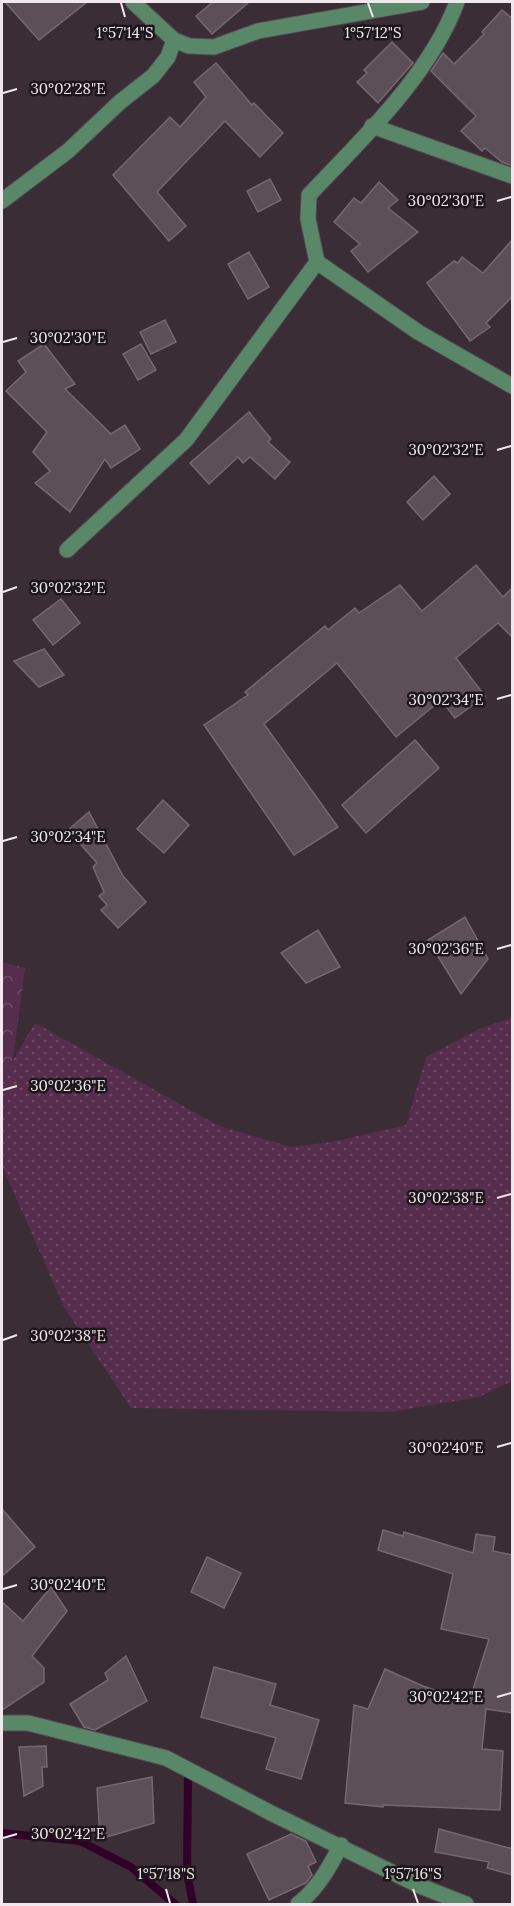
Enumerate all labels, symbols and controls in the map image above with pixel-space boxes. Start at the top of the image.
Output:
text: 1°57'14"S [97,23,153,42]
text: 1°57'12"S [345,23,401,42]
text: 30°02'28"E [30,79,106,98]
text: 30°02'30"E [408,191,484,210]
text: 30°02'30"E [30,328,106,347]
text: 30°02'32"E [408,440,484,459]
text: 30°02'32"E [30,578,106,597]
text: 30°02'34"E [409,690,483,709]
text: 30°02'34"E [31,827,105,846]
text: 30°02'36"E [408,939,484,958]
text: 30°02'36"E [30,1076,106,1095]
text: 30°02'38"E [408,1188,484,1207]
text: 30°02'38"E [30,1326,106,1345]
text: 30°02'40"E [408,1438,484,1457]
text: 30°02'40"E [30,1575,106,1594]
text: 30°02'42"E [409,1687,483,1706]
text: 30°02'42"E [31,1824,105,1843]
text: 1°57'18"S [137,1864,195,1883]
text: 1°57'16"S [384,1864,442,1883]

